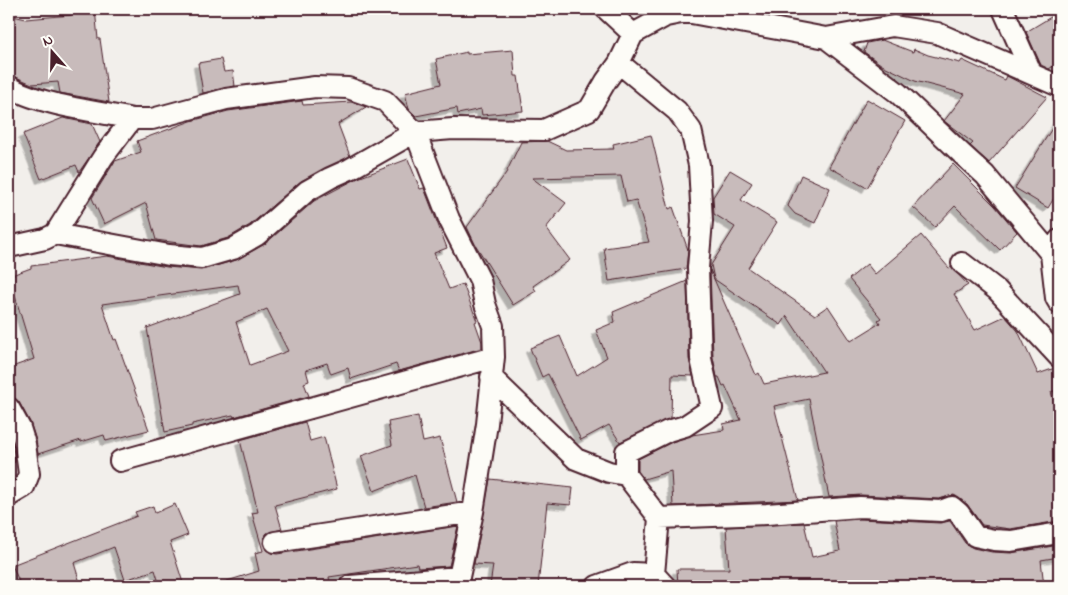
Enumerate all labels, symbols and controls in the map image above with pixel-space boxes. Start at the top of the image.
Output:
north arrow [28,28,78,78]
text: N [40,30,56,53]

